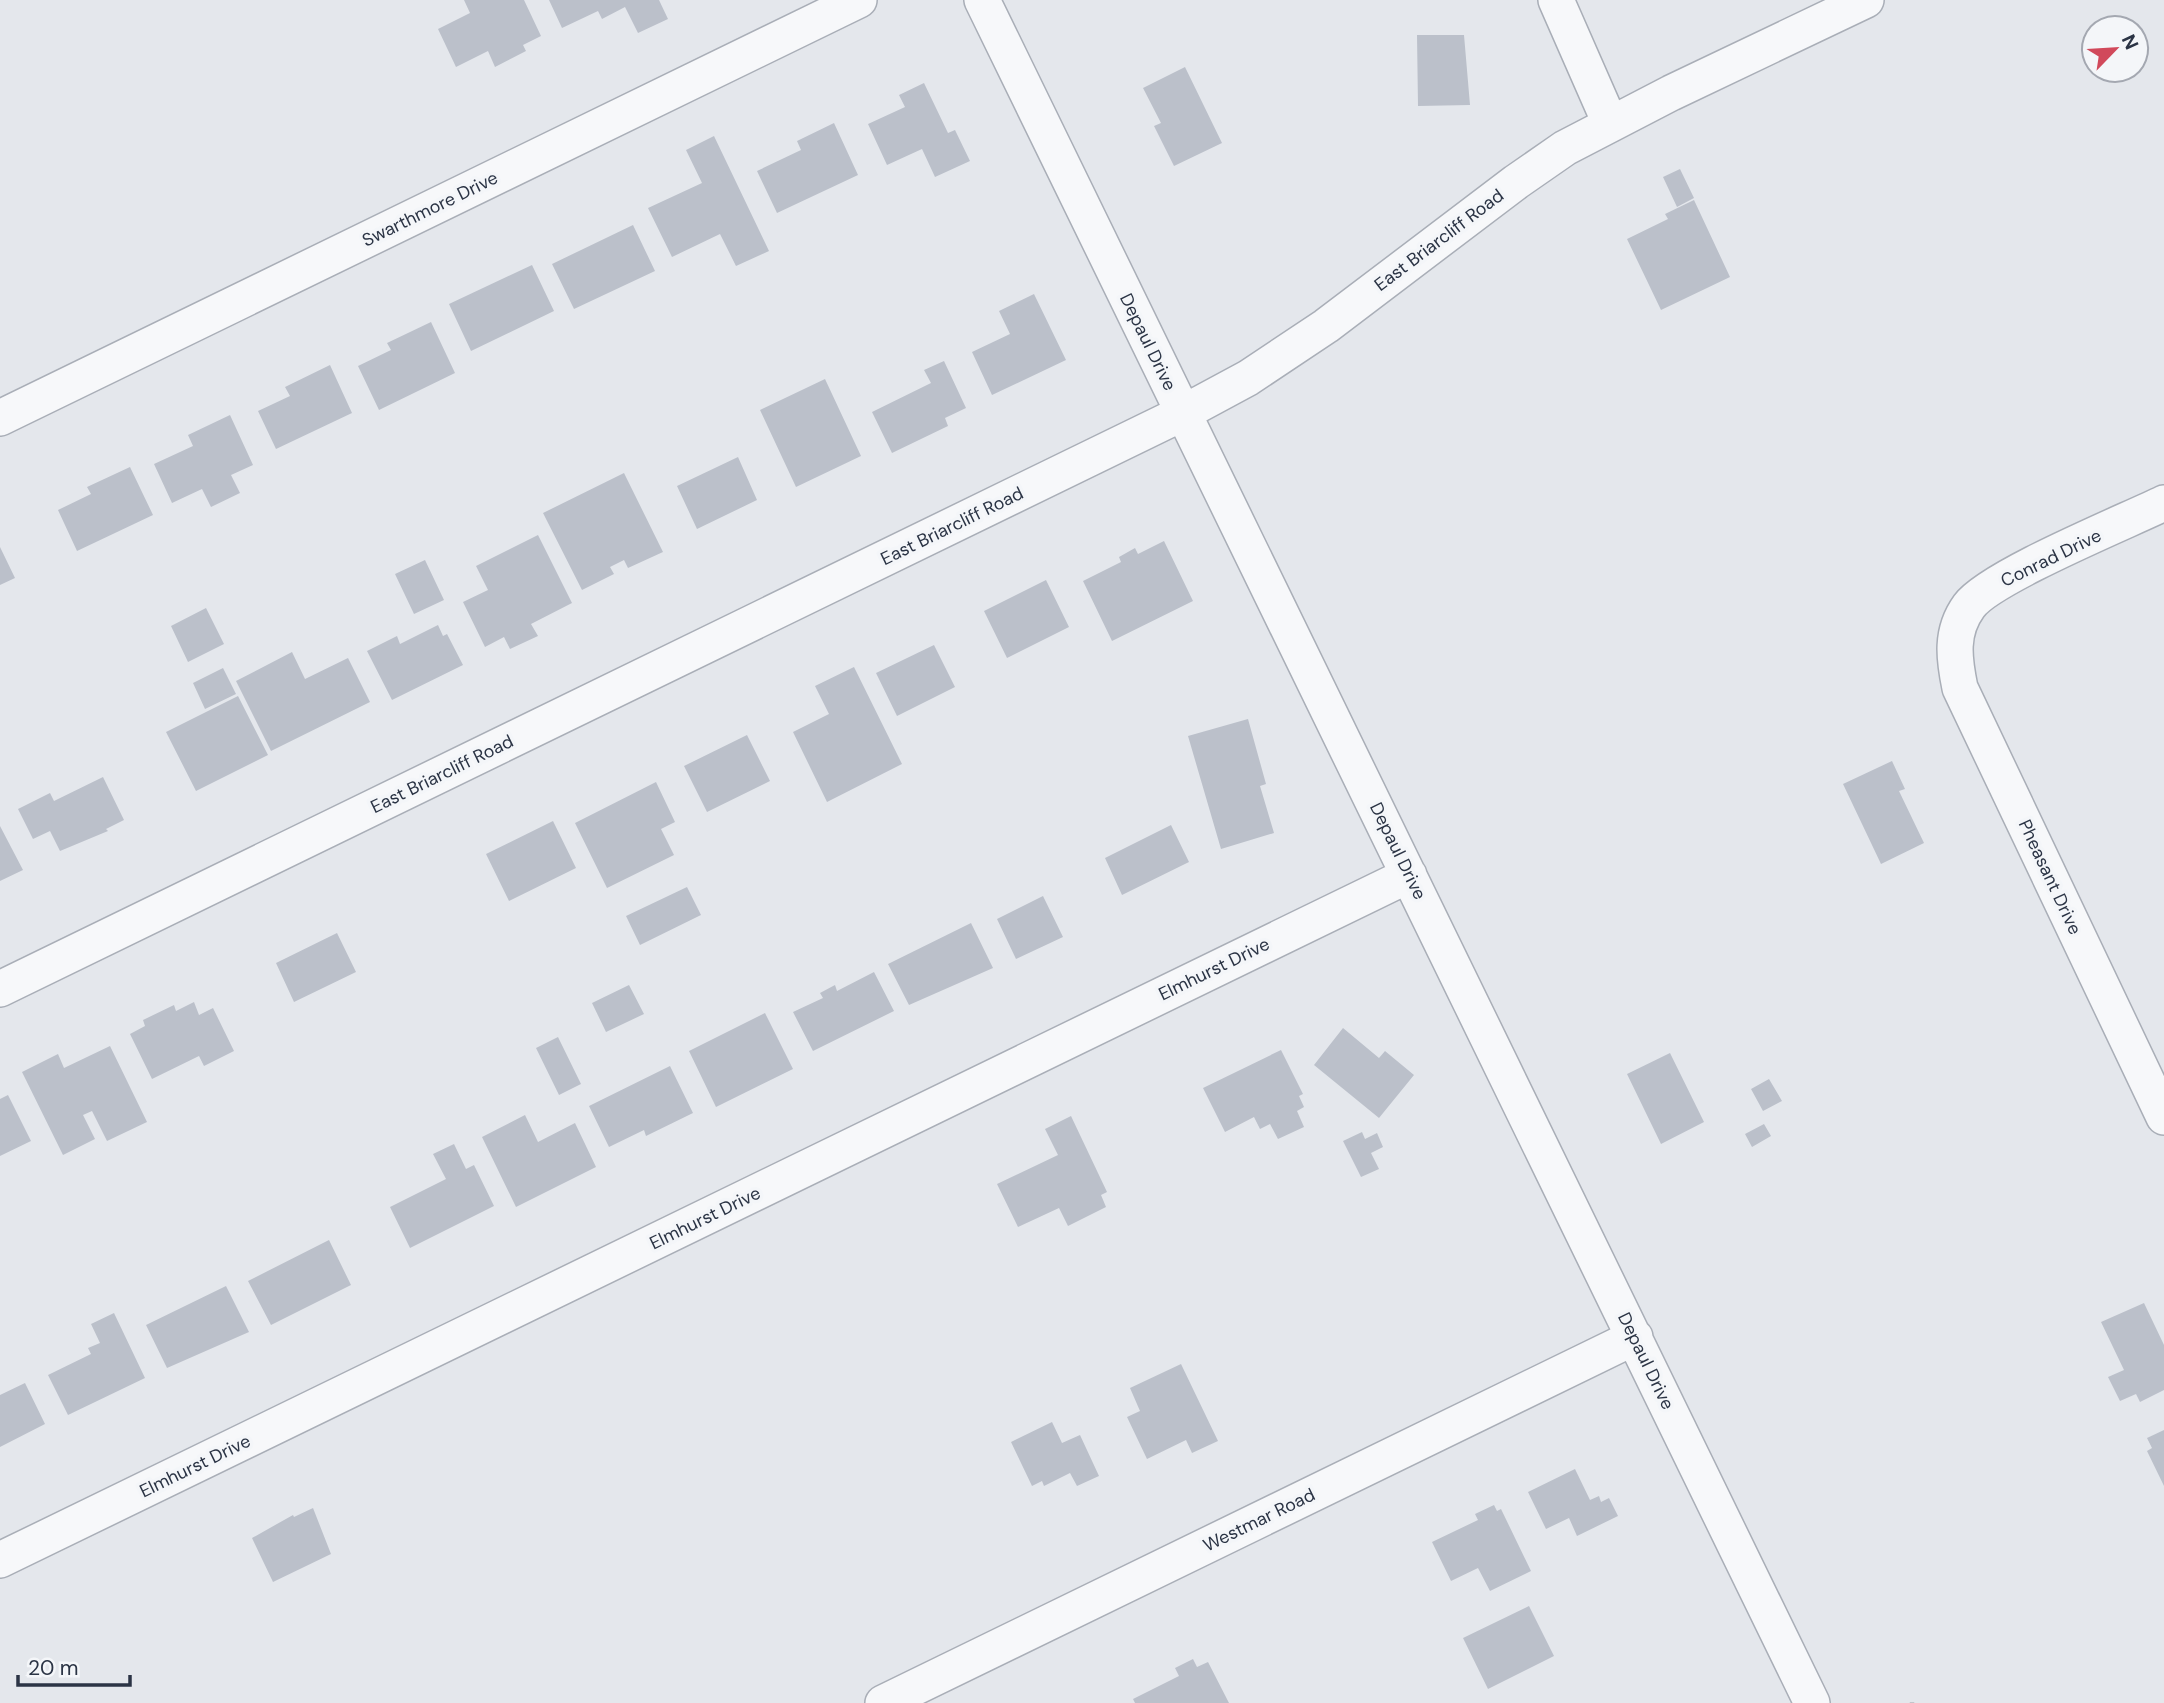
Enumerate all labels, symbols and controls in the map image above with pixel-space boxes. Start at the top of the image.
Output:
north arrow [2080,14,2150,84]
text: N [2116,30,2144,54]
street label: Swarthmore Drive [358,166,502,252]
street label: East Briarcliff Road [1370,183,1508,297]
street label: Depaul Drive [1114,289,1182,395]
street label: East Briarcliff Road [877,481,1027,571]
street label: Conrad Drive [1997,523,2105,593]
street label: East Briarcliff Road [367,729,517,819]
street label: Depaul Drive [1364,798,1432,904]
street label: Pheasant Drive [2013,816,2087,938]
street label: Elmhurst Drive [1155,932,1273,1006]
street label: Elmhurst Drive [646,1181,764,1255]
street label: Depaul Drive [1612,1308,1680,1414]
street label: Elmhurst Drive [136,1429,254,1503]
street label: Westmar Road [1199,1483,1319,1557]
scale bar [18,1644,130,1688]
text: 20 m [28,1654,79,1682]

